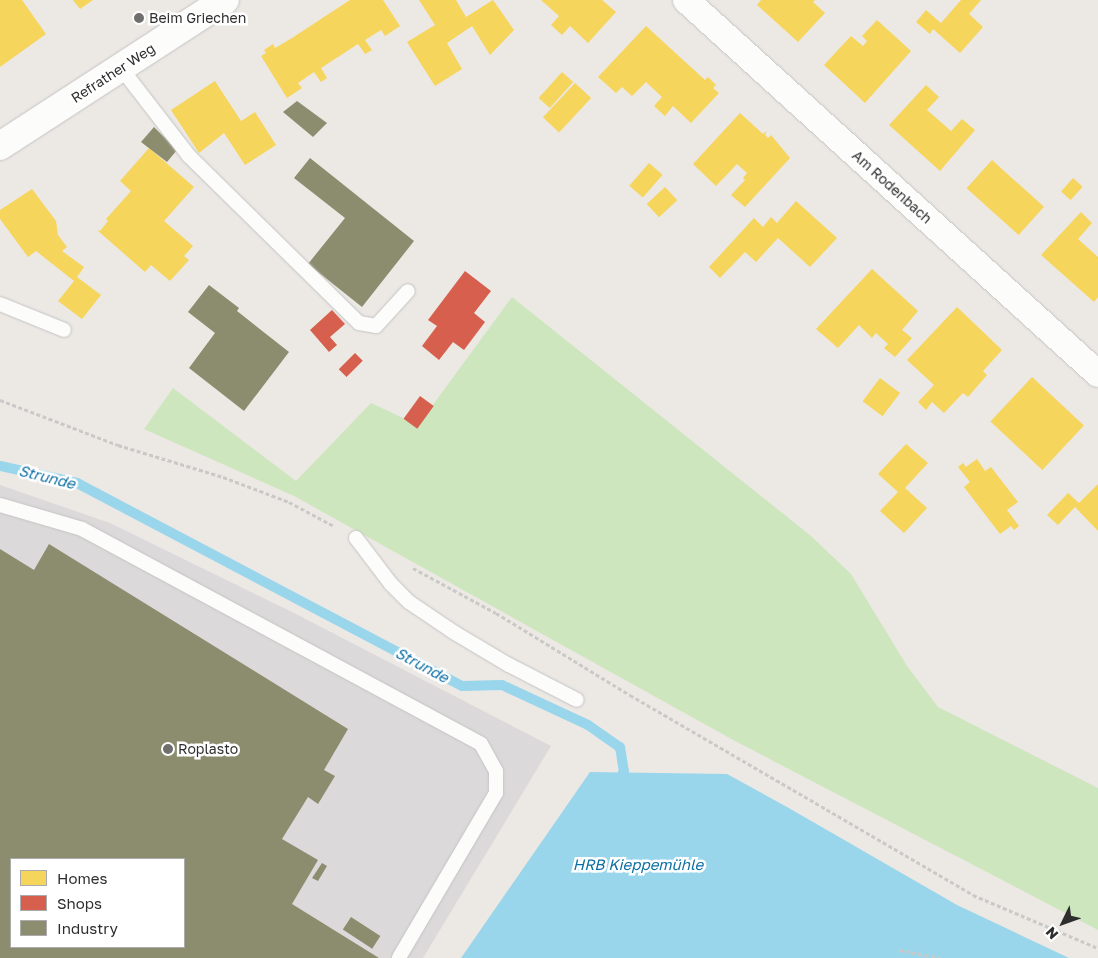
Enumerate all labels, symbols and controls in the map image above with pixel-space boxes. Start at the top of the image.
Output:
place label: Beim Griechen [149,10,246,26]
marker: Beim Griechen [133,12,145,24]
street label: Refrather Weg [68,40,158,106]
street label: Am Rodenbach [849,147,935,227]
water label: Strunde [17,461,77,493]
water label: Strunde [392,644,452,686]
place label: Roplasto [178,741,238,757]
marker: Roplasto [162,743,174,755]
water label: HRB Kieppemühle [573,856,703,874]
legend [10,858,185,948]
text: Homes [57,869,107,887]
text: Shops [57,894,102,912]
north arrow [1038,898,1088,948]
text: Industry [57,919,118,937]
text: N [1042,924,1061,943]

